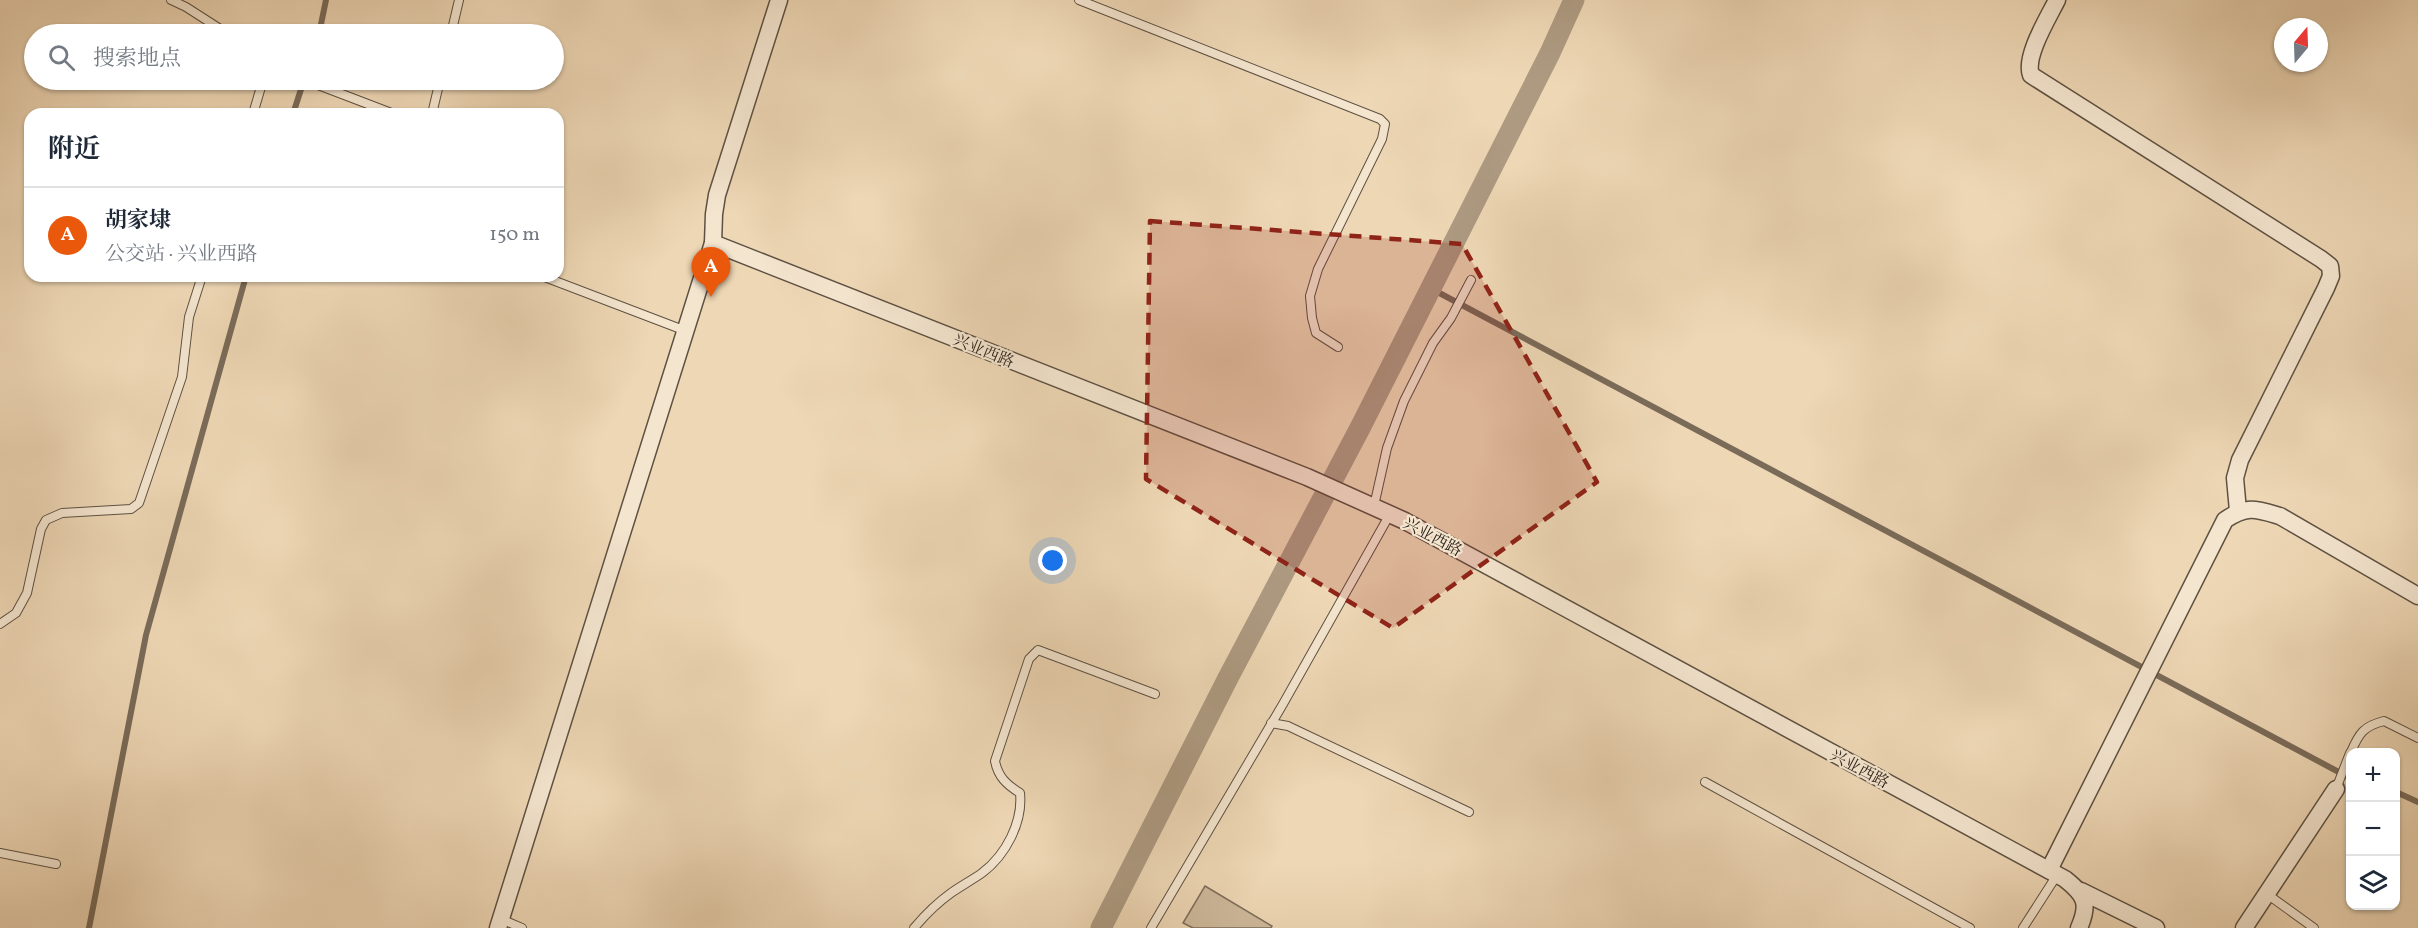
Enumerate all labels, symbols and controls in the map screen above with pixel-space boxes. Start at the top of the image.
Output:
north arrow [2274,18,2328,72]
search box [24,24,564,90]
icon: search [45,41,78,74]
text: 搜索地点 [93,44,181,75]
text: 附近 [48,132,100,168]
text: 胡家埭 [105,206,171,237]
text: A [60,221,75,249]
text: 150 m [489,221,540,249]
text: 公交站 · 兴业西路 [105,241,257,269]
pin: A [692,248,730,297]
street label: 兴业西路 [949,330,1017,374]
street label: 兴业西路 [1399,513,1465,563]
your location [1038,546,1067,575]
street label: 兴业西路 [1826,745,1892,795]
map controls [2346,748,2400,910]
button: + [2346,748,2400,802]
button: − [2346,802,2400,856]
button: layers [2346,856,2400,910]

